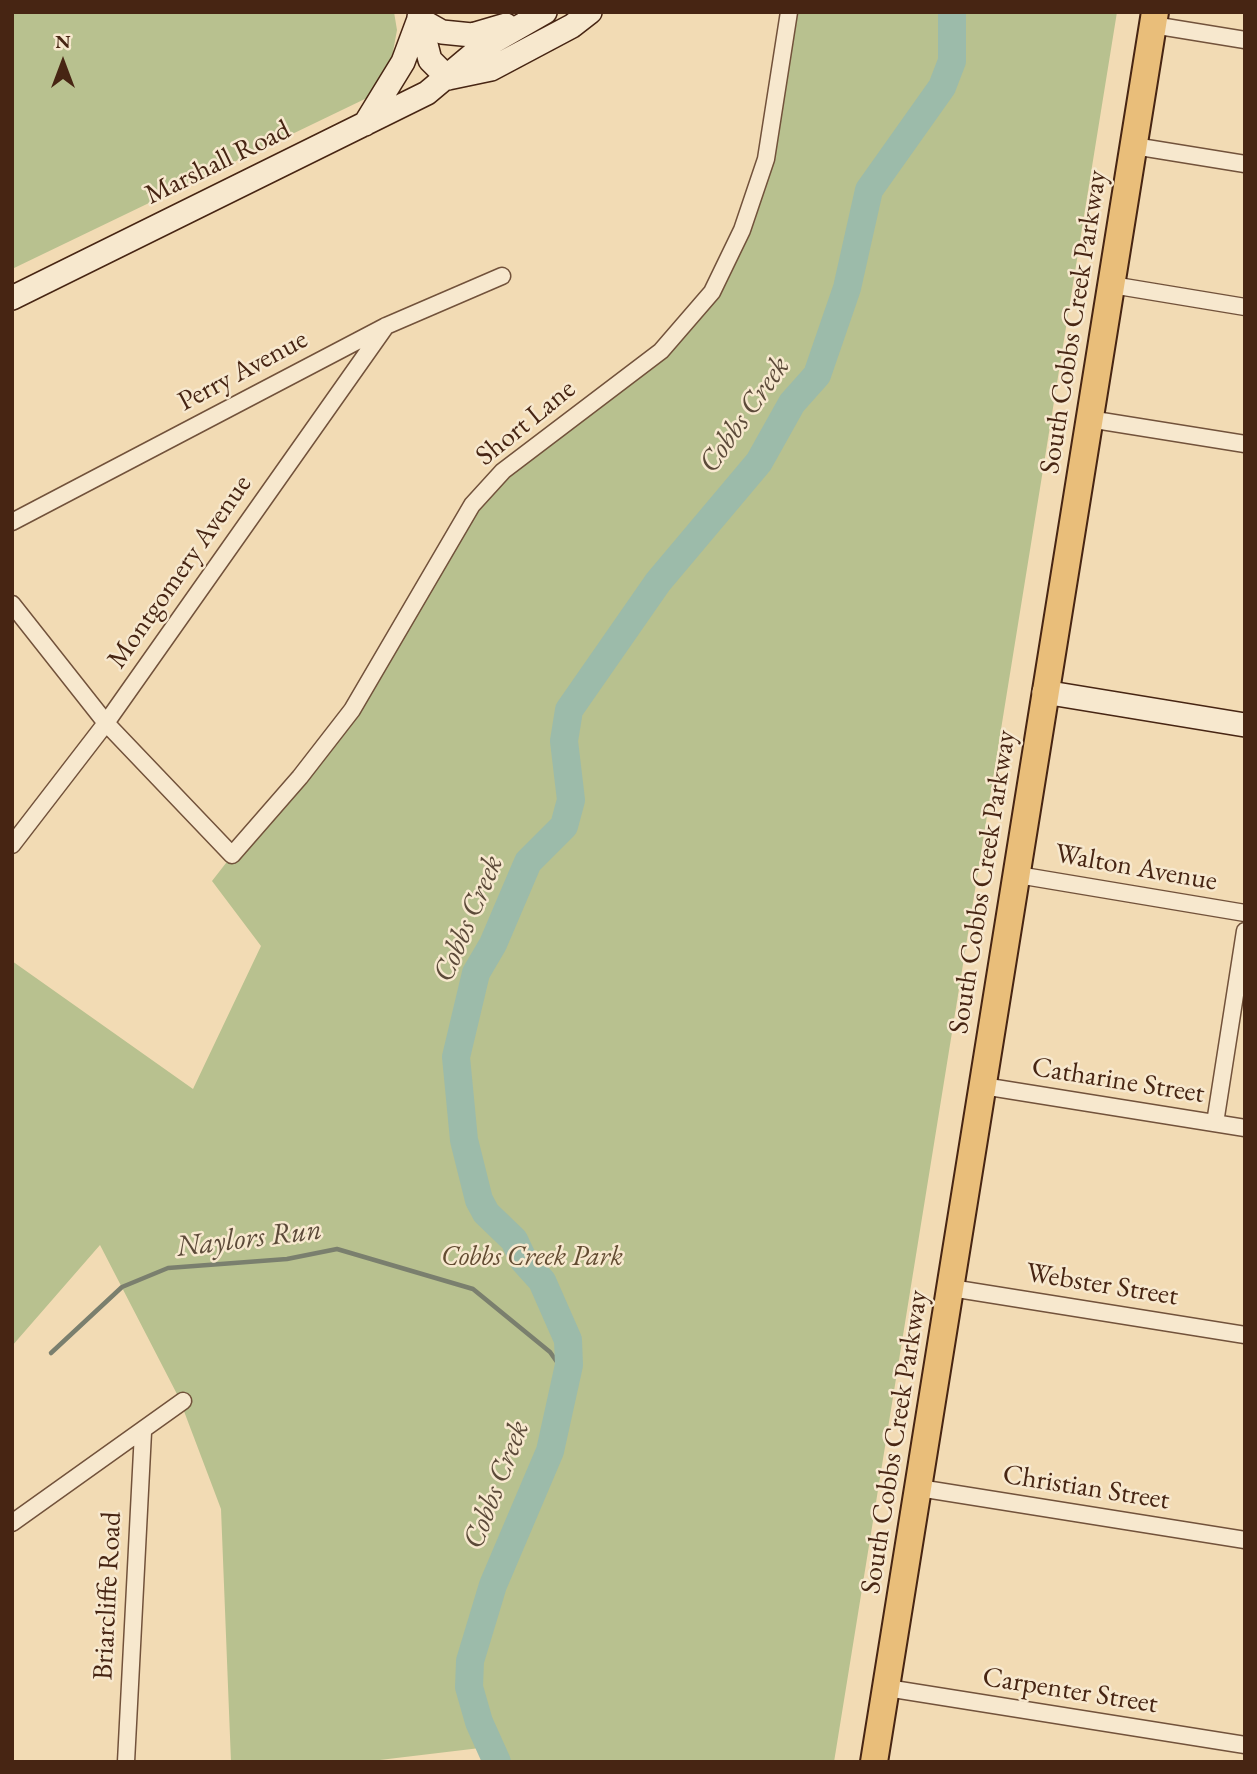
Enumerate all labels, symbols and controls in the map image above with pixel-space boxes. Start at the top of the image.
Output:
north arrow [28,28,98,98]
text: N [55,29,71,54]
street label: Marshall Road [140,113,296,213]
street label: South Cobbs Creek Parkway [1033,168,1115,476]
street label: Perry Avenue [172,323,314,419]
water label: Cobbs Creek [692,350,798,480]
street label: Short Lane [469,373,583,473]
street label: Montgomery Avenue [101,469,259,675]
street label: South Cobbs Creek Parkway [942,728,1024,1036]
street label: Walton Avenue [1052,837,1220,899]
water label: Cobbs Creek [426,850,512,988]
street label: Catharine Street [1029,1051,1207,1111]
water label: Naylors Run [174,1212,324,1266]
park label: Cobbs Creek Park [441,1240,623,1274]
street label: Webster Street [1024,1256,1180,1314]
street label: South Cobbs Creek Parkway [854,1288,936,1596]
water label: Cobbs Creek [456,1416,538,1554]
street label: Christian Street [1000,1458,1172,1518]
street label: Briarcliffe Road [87,1511,129,1681]
street label: Carpenter Street [980,1661,1160,1721]

